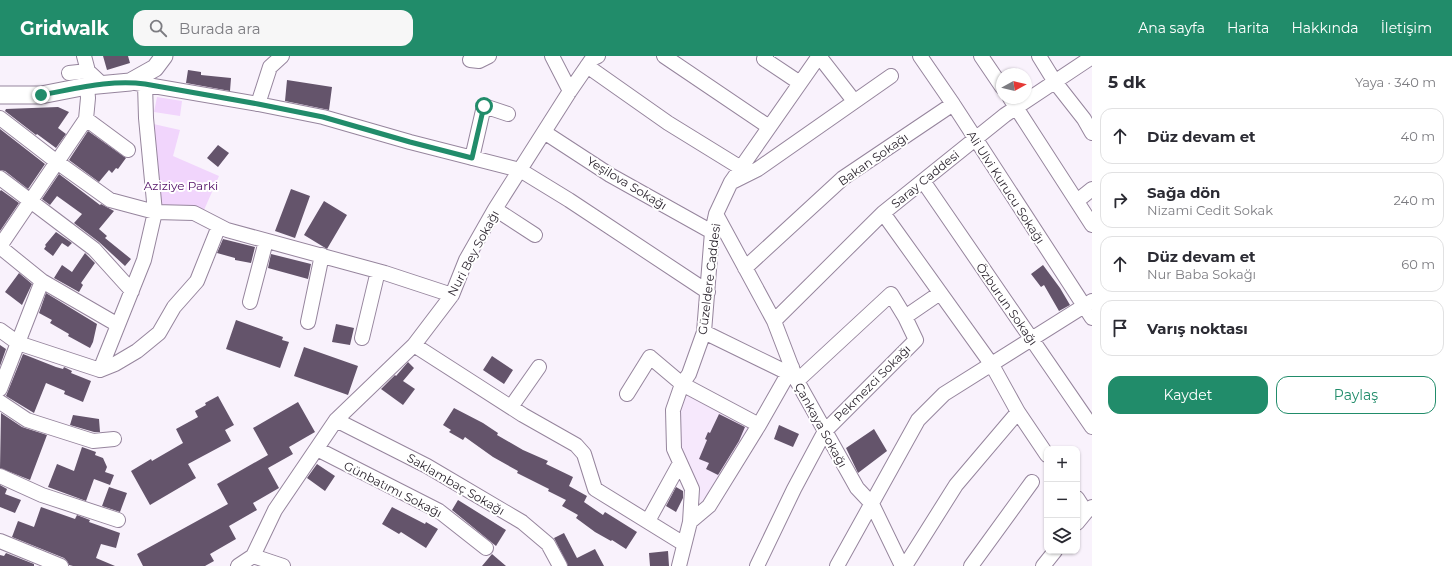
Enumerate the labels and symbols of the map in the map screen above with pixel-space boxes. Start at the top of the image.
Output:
north arrow [996,68,1032,104]
route end [32,86,50,104]
route start [475,97,493,115]
street label: Ali Ulvi Kurucu Sokağı [964,128,1048,246]
street label: Bakan Sokağı [835,129,911,189]
street label: Saray Caddesi [888,147,962,211]
street label: Yeşilova Sokağı [584,153,670,213]
park label: Aziziye Parki [144,178,218,193]
street label: Nuri Bey Sokağı [444,207,502,299]
street label: Güzeldere Caddesi [695,222,723,336]
street label: Özburun Sokağı [973,260,1041,348]
street label: Pekmezci Sokağı [831,342,913,424]
street label: Çankaya Sokağı [792,380,850,470]
street label: Saklambaç Sokağı [405,450,507,518]
street label: Günbatımı Sokağı [341,458,445,520]

